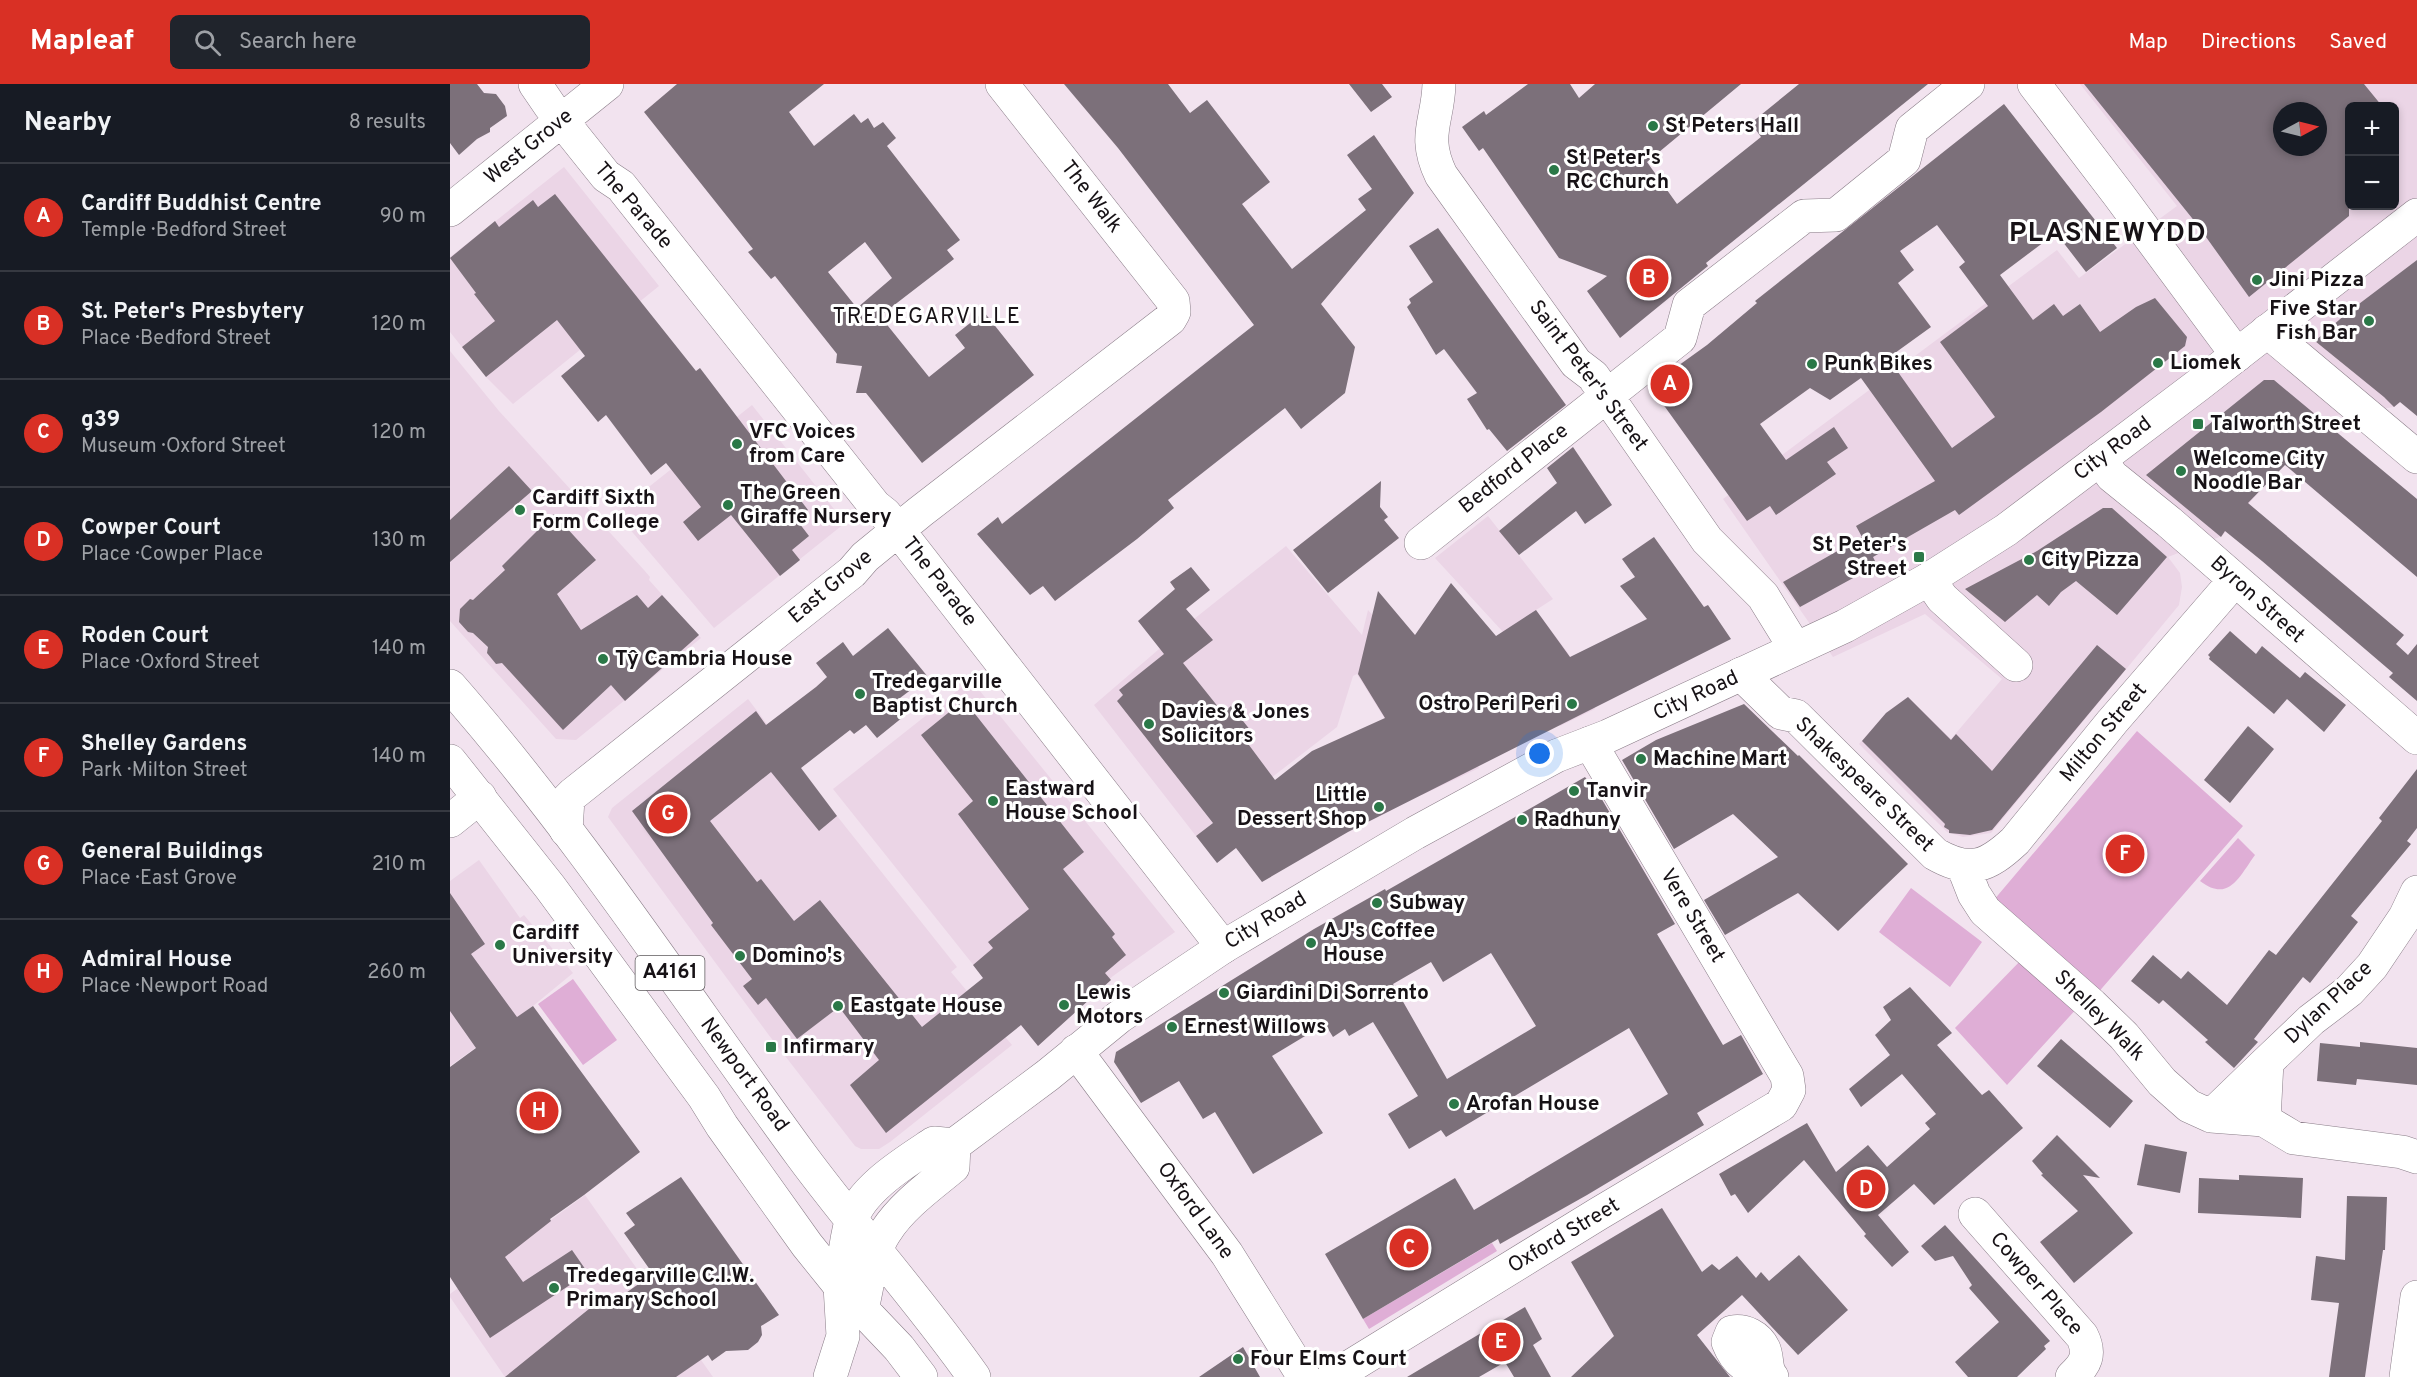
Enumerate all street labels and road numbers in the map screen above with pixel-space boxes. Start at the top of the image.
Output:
street label: West Grove [479,103,579,191]
street label: The Walk [1054,155,1128,239]
street label: The Parade [588,157,678,255]
street label: Saint Peter's Street [1522,295,1654,457]
street label: City Road [2068,411,2158,487]
street label: Bedford Place [1454,418,1574,520]
street label: The Parade [895,532,983,632]
street label: East Grove [783,544,879,630]
street label: Byron Street [2204,550,2310,650]
street label: City Road [1649,665,1743,727]
street label: Milton Street [2055,678,2153,788]
street label: Shakespeare Street [1789,712,1939,858]
street label: Vere Street [1653,864,1731,968]
street label: City Road [1220,886,1312,956]
street label: Dylan Place [2279,955,2379,1051]
road number: A4161 [636,956,704,990]
street label: Shelley Walk [2048,965,2150,1067]
street label: Newport Road [693,1013,795,1137]
street label: Oxford Lane [1150,1157,1240,1265]
street label: Oxford Street [1503,1192,1625,1280]
street label: Cowper Place [1983,1226,2089,1342]

